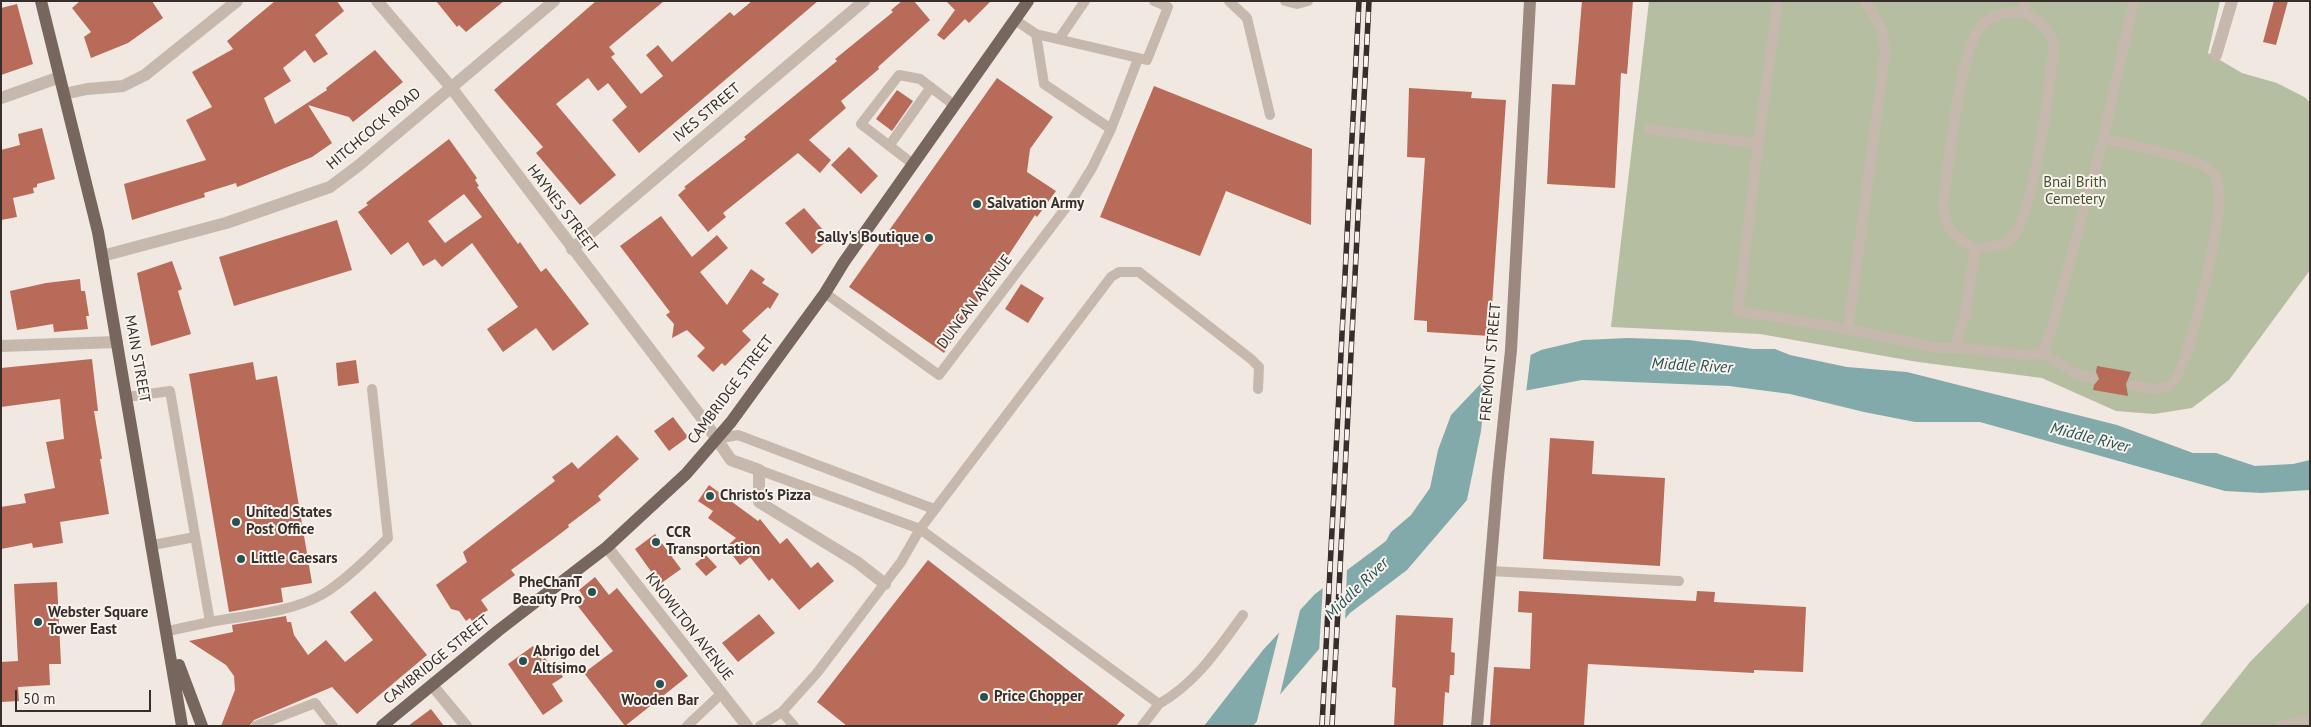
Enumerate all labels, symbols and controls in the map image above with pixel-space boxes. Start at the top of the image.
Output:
street label: IVES STREET [670,80,744,146]
street label: HITCHCOCK ROAD [323,84,425,174]
street label: HAYNES STREET [523,161,601,257]
park label: Bnai Brith Cemetery [2043,174,2107,209]
place label: Salvation Army [987,195,1084,213]
marker: Salvation Army [971,198,983,210]
place label: Sally's Boutique [817,229,919,247]
marker: Sally's Boutique [923,232,935,244]
street label: DUNCAN AVENUE [934,251,1016,353]
street label: FREMONT STREET [1477,302,1505,422]
street label: MAIN STREET [120,314,154,404]
street label: CAMBRIDGE STREET [684,332,778,448]
water label: Middle River [1651,354,1733,378]
water label: Middle River [2048,419,2132,457]
place label: Christo's Pizza [720,487,811,505]
marker: Christo's Pizza [704,490,716,502]
place label: United States Post Office [246,504,332,539]
marker: United States Post Office [230,516,242,528]
place label: CCR Transportation [666,524,760,559]
marker: CCR Transportation [650,536,662,548]
place label: Little Caesars [251,550,338,568]
marker: Little Caesars [235,553,247,565]
water label: Middle River [1321,554,1393,624]
street label: KNOWLTON AVENUE [641,569,737,685]
place label: PheChanT Beauty Pro [513,574,582,609]
marker: PheChanT Beauty Pro [586,586,598,598]
place label: Webster Square Tower East [48,604,148,639]
street label: CAMBRIDGE STREET [380,612,494,708]
marker: Webster Square Tower East [32,616,44,628]
place label: Abrigo del Altísimo [533,643,599,678]
marker: Abrigo del Altísimo [517,655,529,667]
marker: Wooden Bar [654,678,666,690]
scale bar [18,680,154,712]
place label: Price Chopper [994,688,1083,706]
text: 50 m [23,689,56,708]
marker: Price Chopper [978,691,990,703]
place label: Wooden Bar [621,692,699,710]

